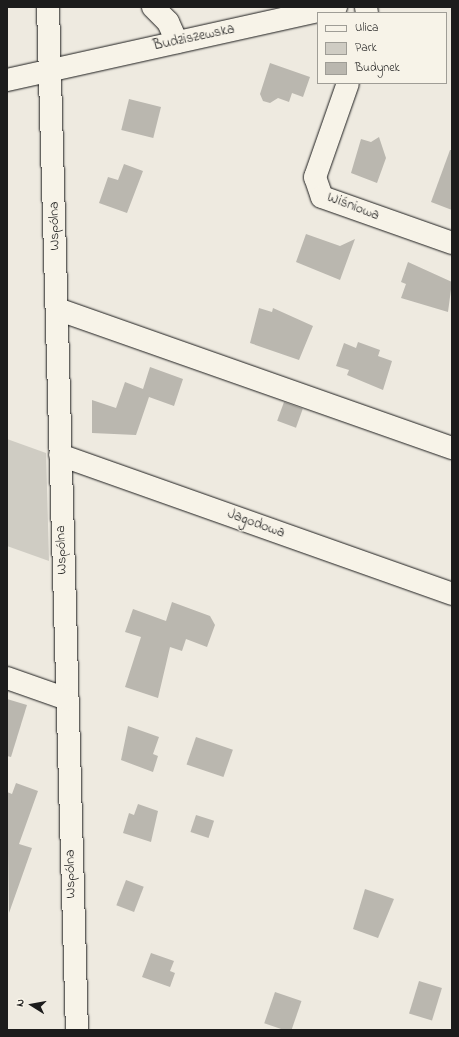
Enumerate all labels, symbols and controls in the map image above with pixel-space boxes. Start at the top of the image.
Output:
legend [317,12,447,84]
text: Ulica [355,19,379,37]
street label: Budziszewska [152,21,236,55]
text: Park [355,39,377,57]
text: Budynek [355,59,400,77]
street label: Wiśniowa [324,189,382,225]
street label: Wspólna [46,201,64,251]
street label: Jagodowa [225,506,287,542]
street label: Wspólna [53,525,71,575]
street label: Wspólna [62,849,80,899]
north arrow [12,985,52,1025]
text: N [12,998,29,1008]

